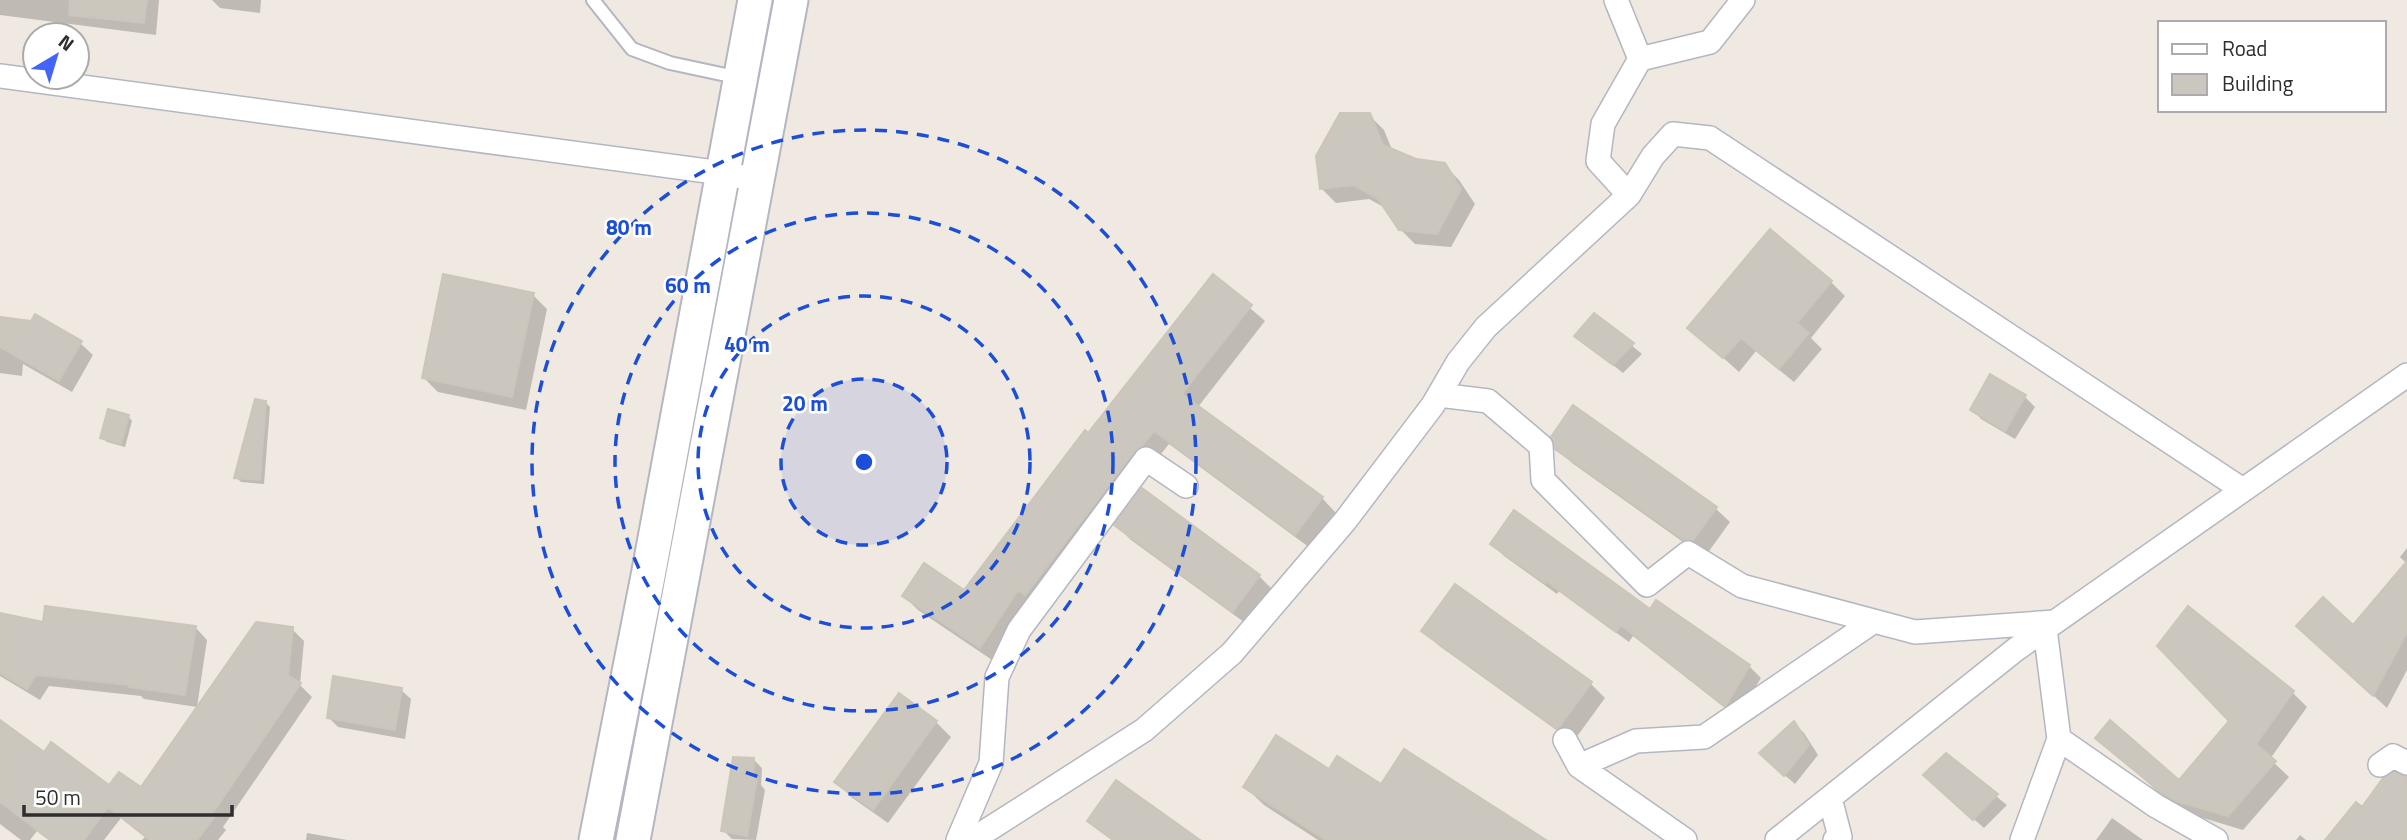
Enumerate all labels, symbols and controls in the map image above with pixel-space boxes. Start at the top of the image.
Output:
north arrow [21,21,91,91]
legend [2158,21,2386,112]
text: N [53,27,81,58]
text: Road [2222,32,2267,64]
text: Building [2222,67,2294,99]
text: 80 m [606,211,652,243]
text: 60 m [665,269,711,301]
text: 40 m [724,328,770,360]
text: 20 m [782,387,828,419]
centre of rings [852,450,876,474]
scale bar [24,774,233,818]
text: 50 m [35,781,81,813]

